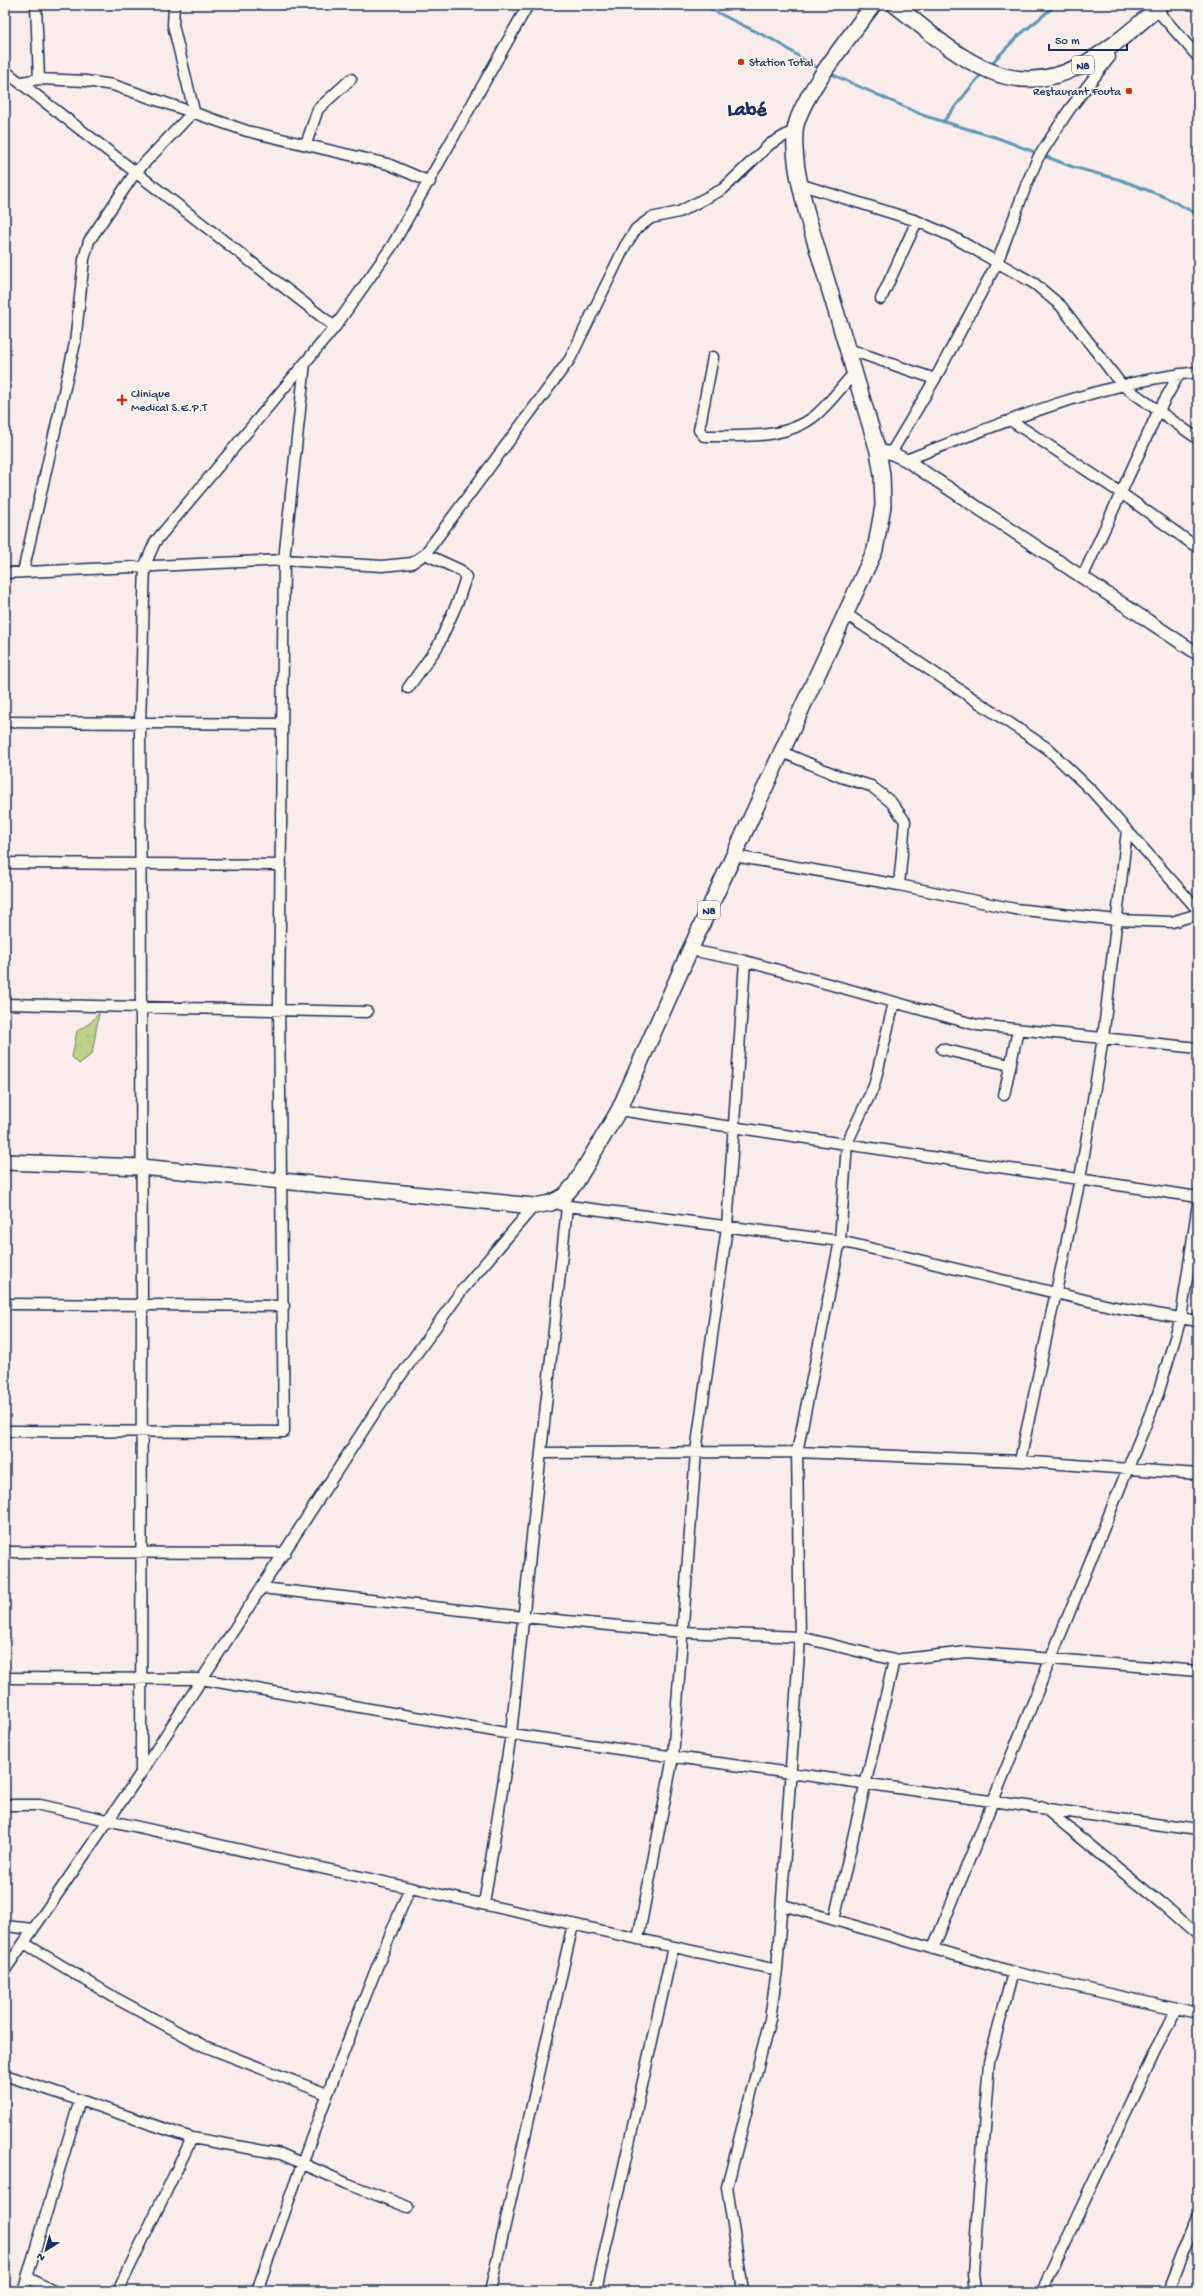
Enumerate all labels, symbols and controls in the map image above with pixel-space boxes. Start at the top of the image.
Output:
scale bar [1049,26,1127,52]
text: 50 m [1055,35,1080,49]
road number: N8 [1072,56,1094,74]
marker: Station Total [736,57,746,67]
place label: Station Total [749,57,814,71]
place label: Restaurant Fouta [1033,86,1121,100]
marker: Restaurant Fouta [1124,86,1134,96]
district label: Labé [727,100,767,123]
place label: Clinique Medical S.E.P.T [131,388,208,416]
marker: Clinique Medical S.E.P.T [116,394,128,406]
road number: N8 [698,901,720,919]
north arrow [26,2230,66,2270]
text: N [35,2249,48,2263]

